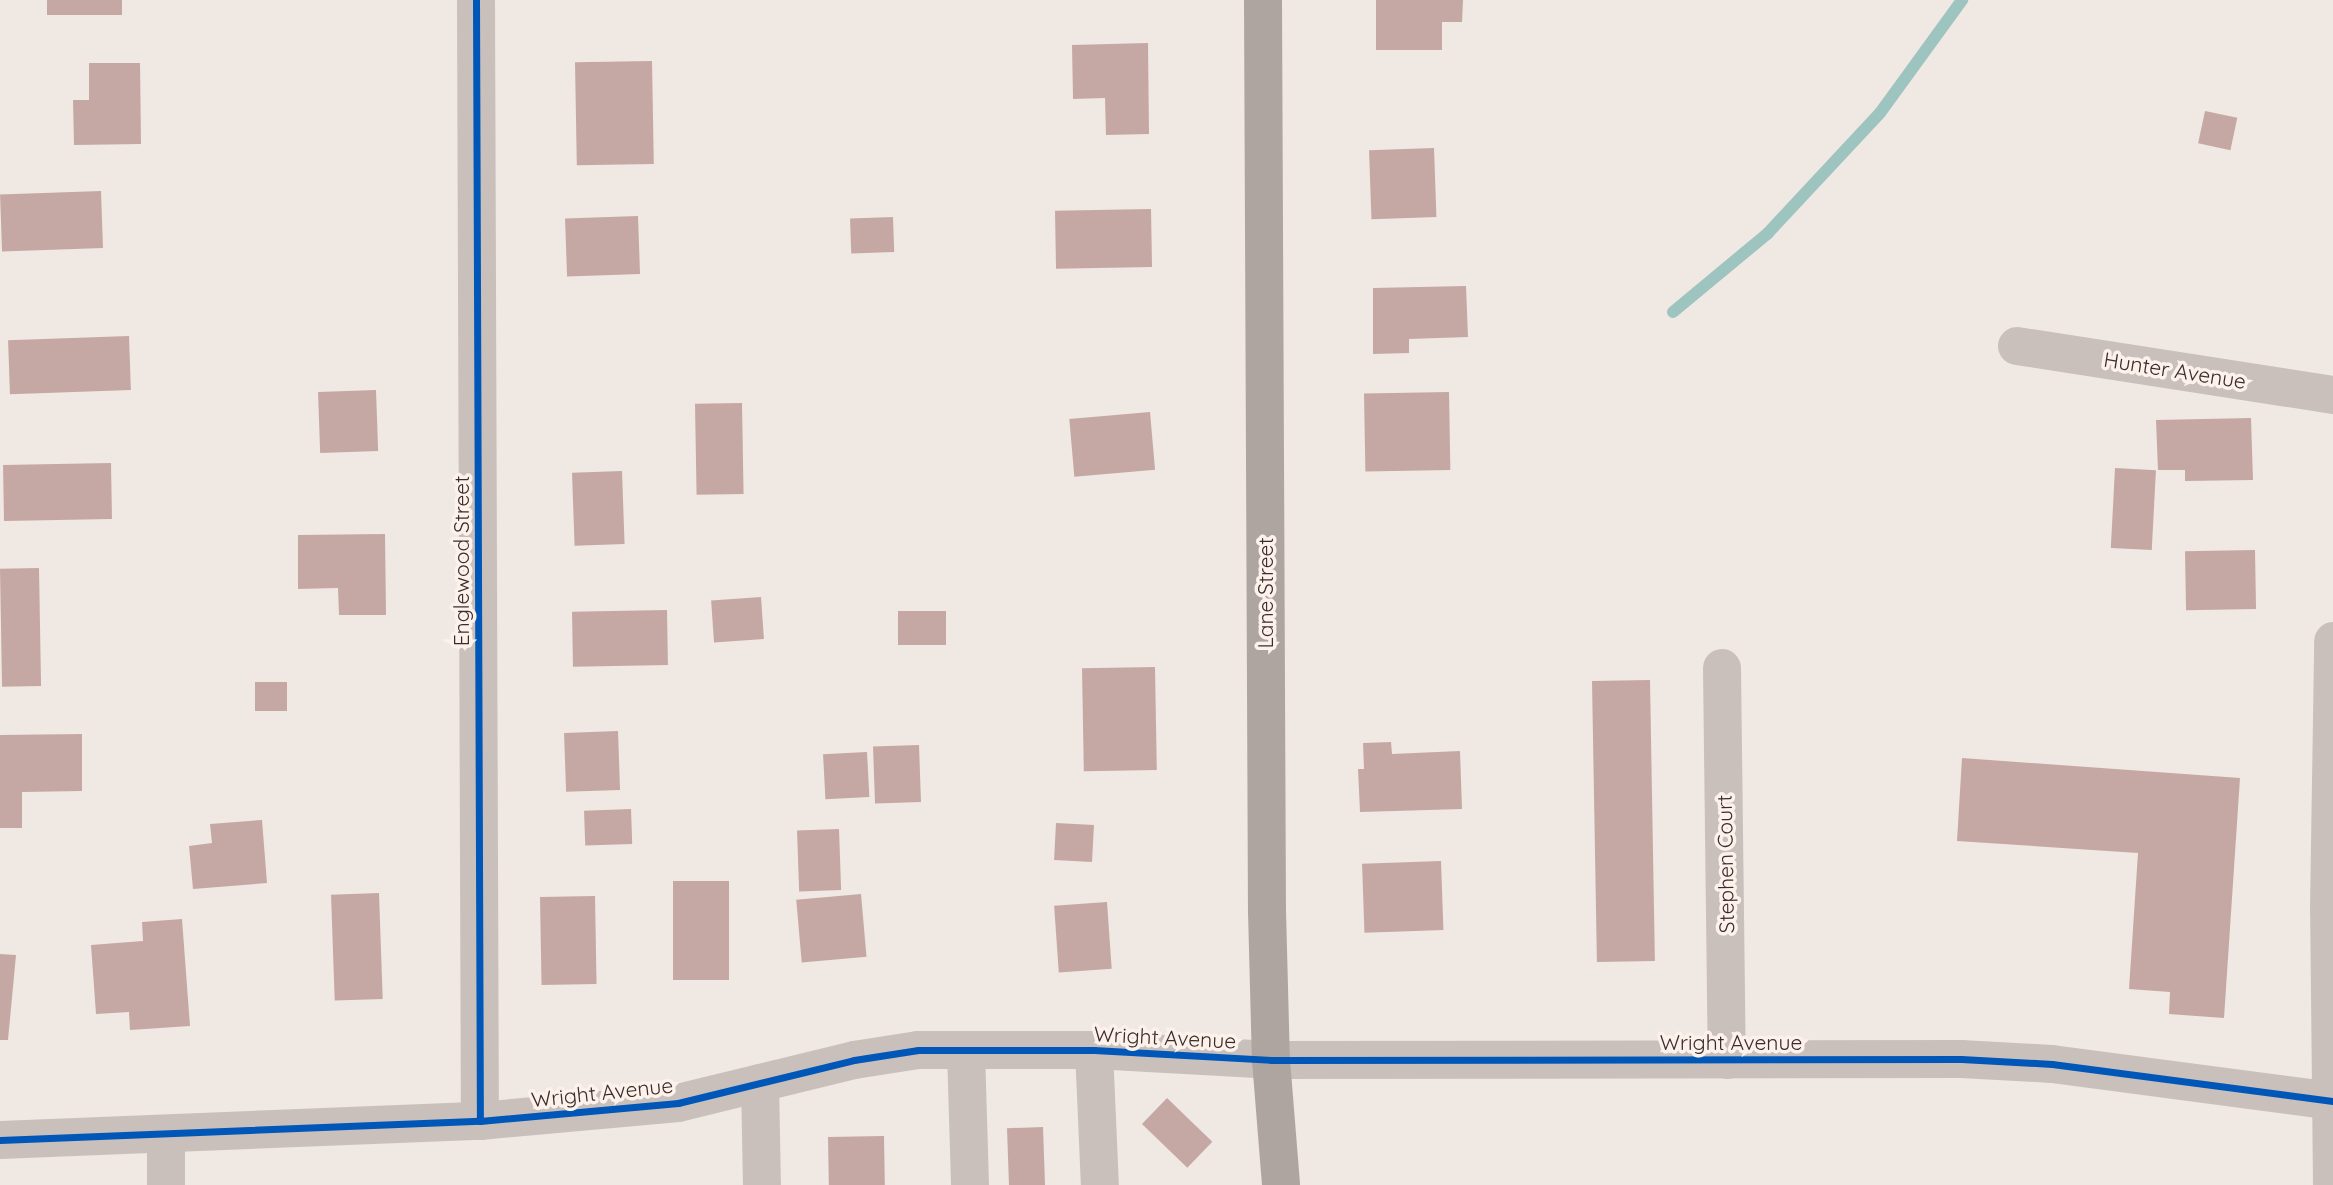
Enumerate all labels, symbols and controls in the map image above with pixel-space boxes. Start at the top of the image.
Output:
street label: Hunter Avenue [2102,346,2248,394]
street label: Englewood Street [448,476,474,646]
street label: Lane Street [1252,537,1278,649]
street label: Stephen Court [1711,794,1739,934]
street label: Wright Avenue [1093,1021,1237,1053]
street label: Wright Avenue [1660,1029,1802,1055]
street label: Wright Avenue [530,1072,674,1112]

